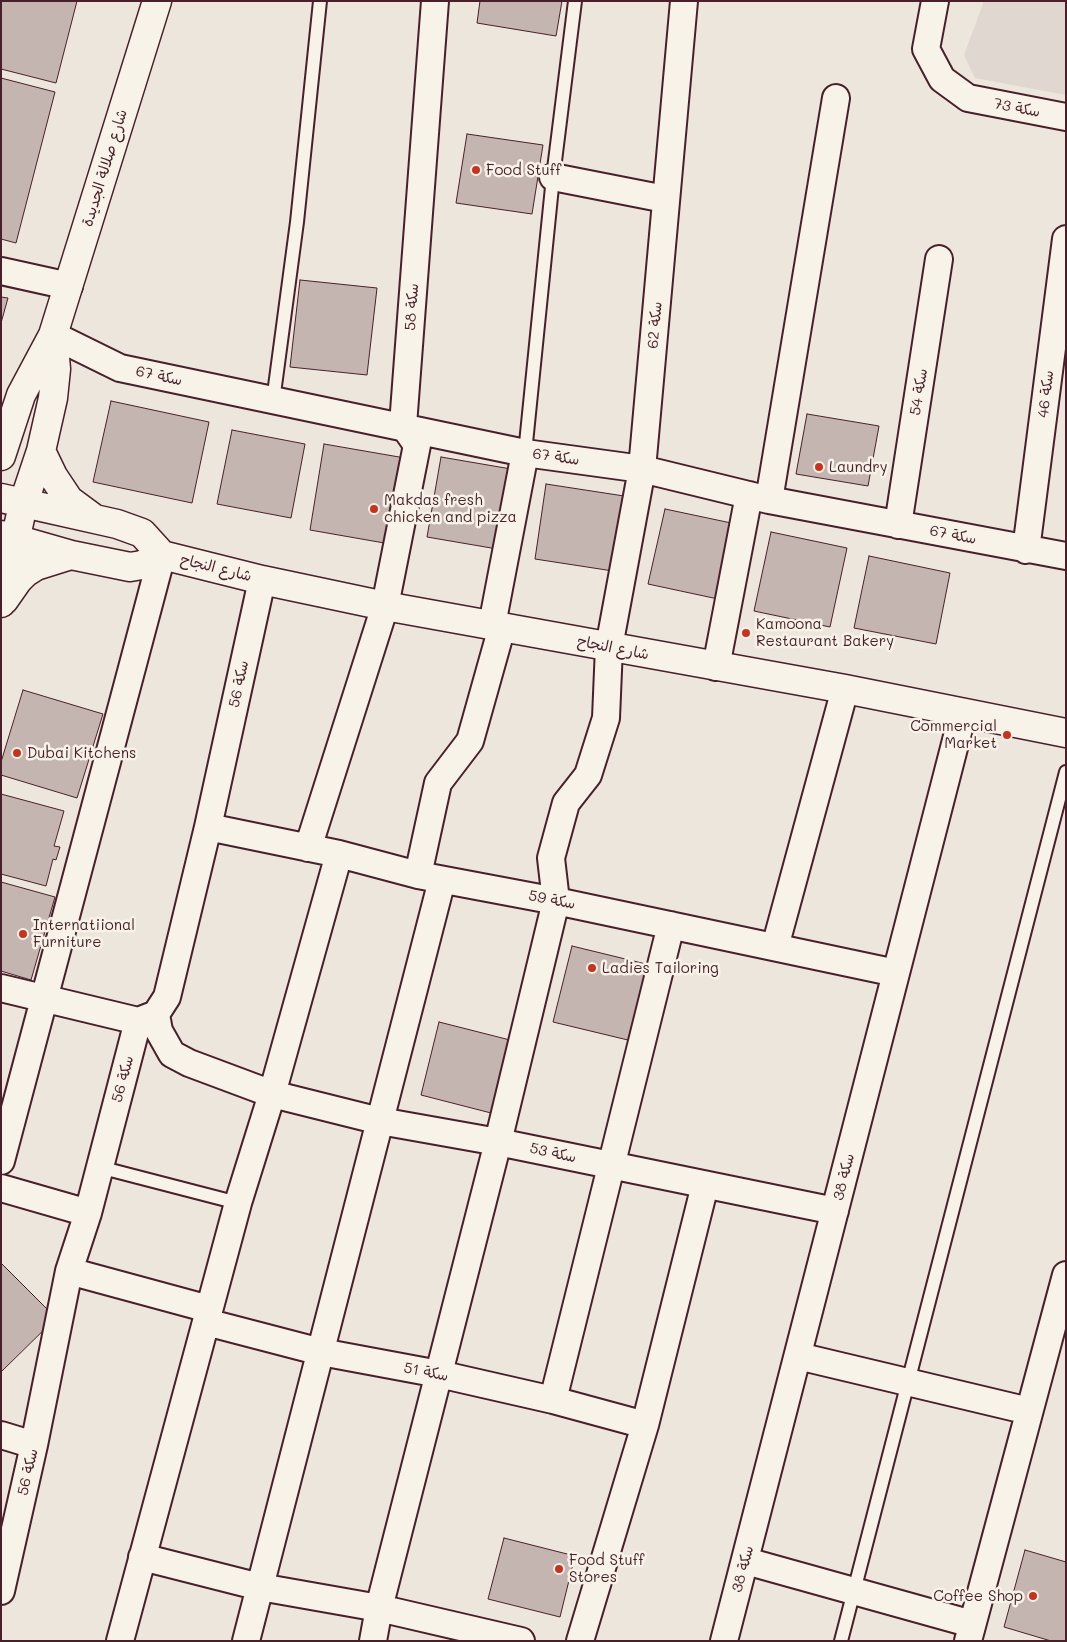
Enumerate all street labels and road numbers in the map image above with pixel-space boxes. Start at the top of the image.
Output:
street label: سكة 73 [992,95,1042,121]
street label: شارع صلالة الجديدة [79,107,131,229]
street label: سكة 58 [401,283,423,331]
street label: سكة 62 [644,301,666,349]
street label: سكة 67 [134,362,184,390]
street label: سكة 54 [906,367,932,417]
street label: سكة 46 [1034,369,1058,419]
street label: سكة 67 [531,445,581,469]
street label: سكة 67 [928,522,978,548]
street label: شارع النجاح [179,550,253,586]
street label: شارع النجاح [576,632,650,664]
street label: سكة 56 [225,659,253,709]
street label: سكة 59 [527,887,577,913]
street label: سكة 56 [108,1054,138,1104]
street label: سكة 53 [528,1139,578,1167]
street label: سكة 38 [830,1152,858,1202]
street label: سكة 51 [402,1359,450,1385]
street label: سكة 56 [14,1447,42,1497]
street label: سكة 38 [728,1544,758,1594]

